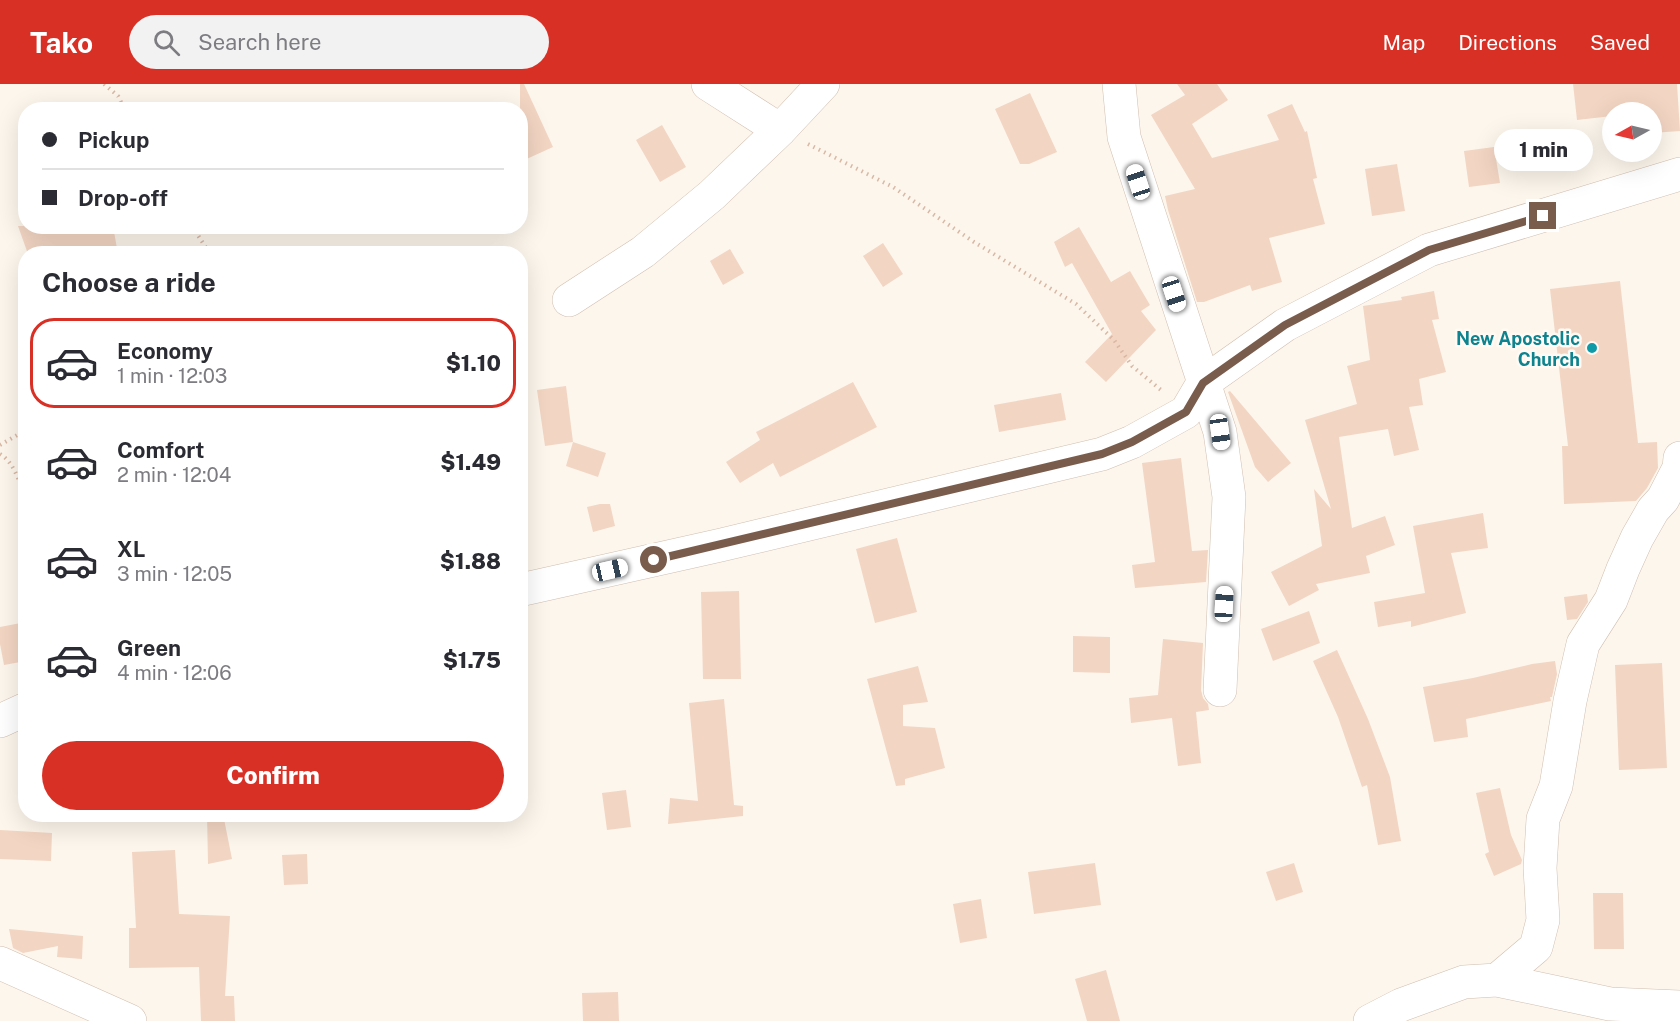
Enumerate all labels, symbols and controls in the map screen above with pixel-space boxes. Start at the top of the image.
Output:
search box [129,15,549,69]
text: Tako [30,26,93,59]
icon: search [150,26,183,59]
text: Search here [198,29,322,55]
text: Map [1383,30,1425,55]
text: Directions [1458,30,1557,55]
text: Saved [1590,30,1650,55]
north arrow [1602,102,1662,162]
map controls [1602,102,1662,162]
text: Pickup [78,127,149,153]
callout: 1 min [1494,129,1592,171]
text: 1 min [1519,138,1568,162]
car [1124,162,1152,202]
text: Drop-off [78,185,168,211]
route end [1529,202,1556,229]
text: Choose a ride [42,266,216,298]
car [1160,274,1188,314]
place label: New Apostolic Church [1456,328,1580,370]
icon: car [45,336,99,390]
text: Economy [117,338,213,364]
marker: New Apostolic Church [1585,341,1599,355]
text: $1.10 [446,350,501,376]
text: 1 min · 12:03 [117,364,227,388]
car [1209,413,1231,451]
icon: car [45,435,99,489]
text: Comfort [117,437,204,463]
text: $1.49 [440,449,501,475]
text: 2 min · 12:04 [117,463,231,487]
icon: car [45,534,99,588]
text: XL [117,536,145,562]
route start [640,546,667,573]
text: $1.88 [440,548,501,574]
car [590,557,630,583]
text: 3 min · 12:05 [117,562,232,586]
car [1214,586,1234,622]
icon: car [45,633,99,687]
text: Green [117,635,181,661]
text: $1.75 [443,647,501,673]
text: 4 min · 12:06 [117,661,232,685]
button: Confirm [42,741,504,810]

